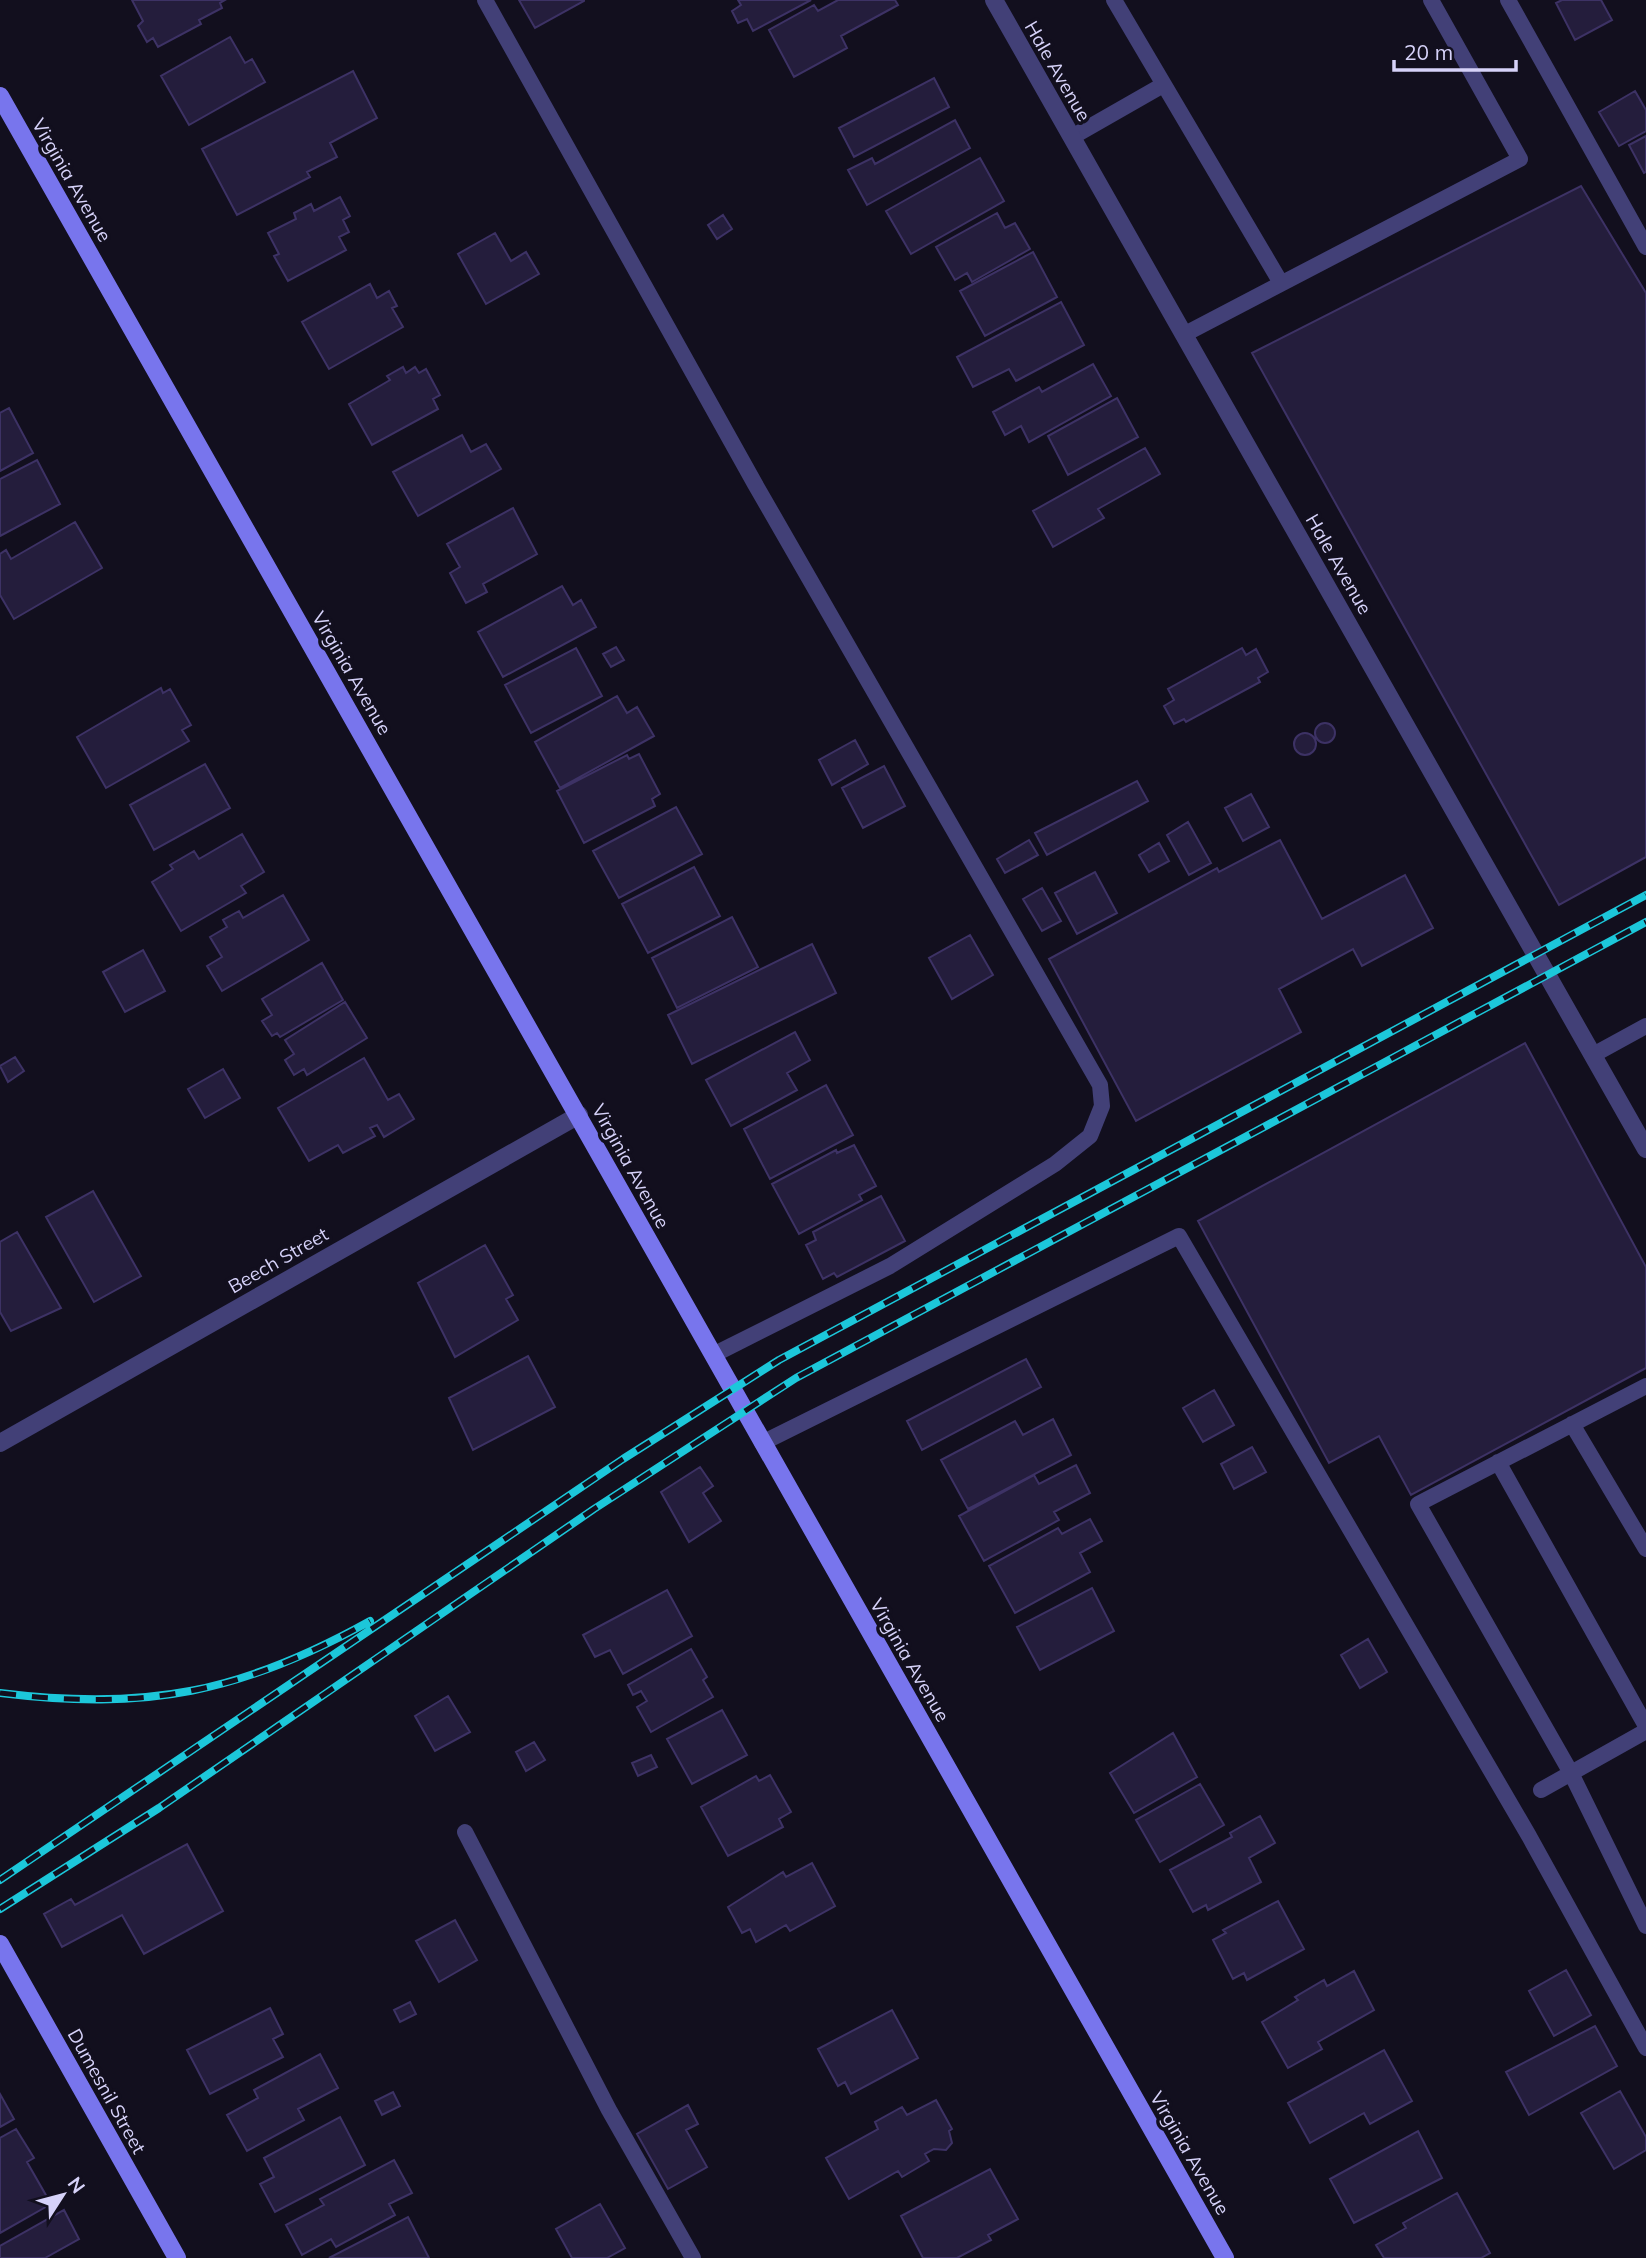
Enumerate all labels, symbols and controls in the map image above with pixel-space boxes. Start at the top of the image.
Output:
street label: Hale Avenue [1020,17,1096,125]
scale bar [1394,28,1516,72]
text: 20 m [1404,39,1453,65]
street label: Virginia Avenue [27,114,117,246]
street label: Hale Avenue [1301,510,1377,618]
street label: Virginia Avenue [307,607,397,739]
street label: Virginia Avenue [587,1100,675,1232]
street label: Beech Street [224,1222,333,1298]
street label: Virginia Avenue [865,1594,955,1726]
street label: Dumesnil Street [63,2024,151,2158]
street label: Virginia Avenue [1145,2087,1235,2219]
north arrow [28,2160,98,2230]
text: N [63,2172,91,2198]

